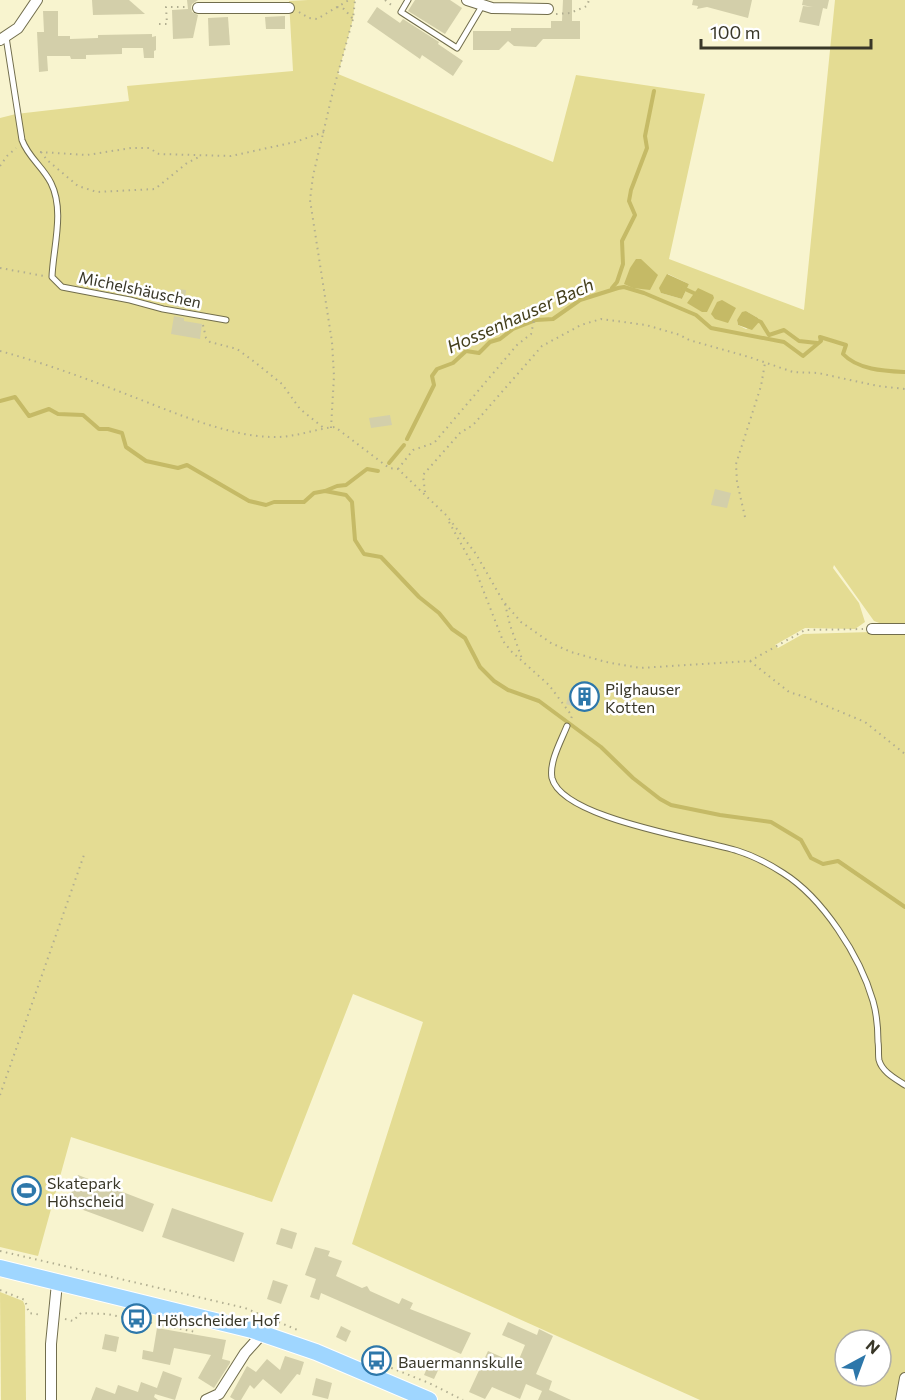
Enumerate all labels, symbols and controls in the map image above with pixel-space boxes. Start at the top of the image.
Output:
scale bar [701,12,870,50]
text: 100 m [710,21,760,43]
street label: Michelshäuschen [77,267,203,311]
water label: Hossenhauser Bach [443,273,597,357]
place label: Pilghauser Kotten [605,679,681,716]
building icon: Pilghauser Kotten [568,681,600,713]
place label: Skatepark Höhscheid [47,1173,124,1210]
sports icon: Skatepark Höhscheid [10,1175,42,1207]
bus stop icon: Höhscheider Hof [120,1303,152,1335]
place label: Höhscheider Hof [157,1310,280,1329]
north arrow [833,1328,893,1388]
text: N [862,1335,884,1357]
bus stop icon: Bauermannskulle [361,1345,393,1377]
place label: Bauermannskulle [398,1352,523,1371]

